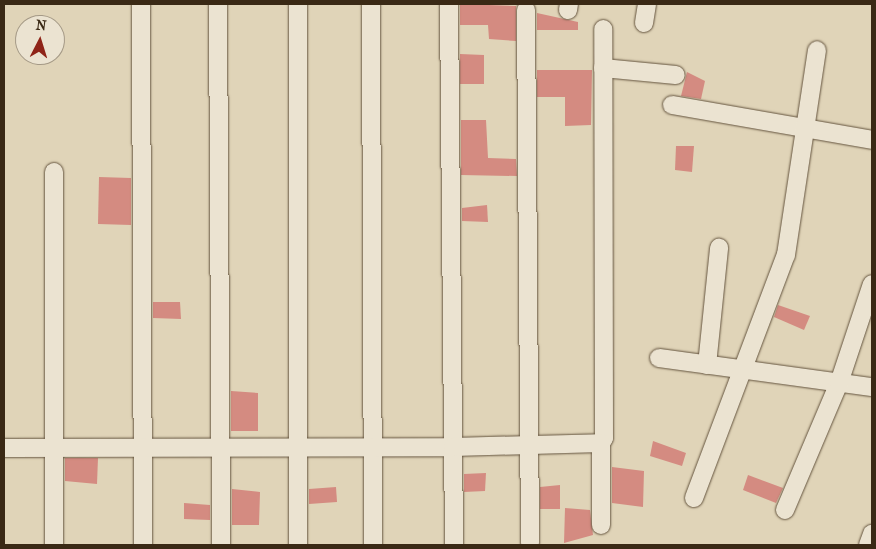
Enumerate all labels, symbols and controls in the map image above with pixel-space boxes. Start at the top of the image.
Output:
north arrow [15,15,65,65]
text: N [35,17,47,34]

